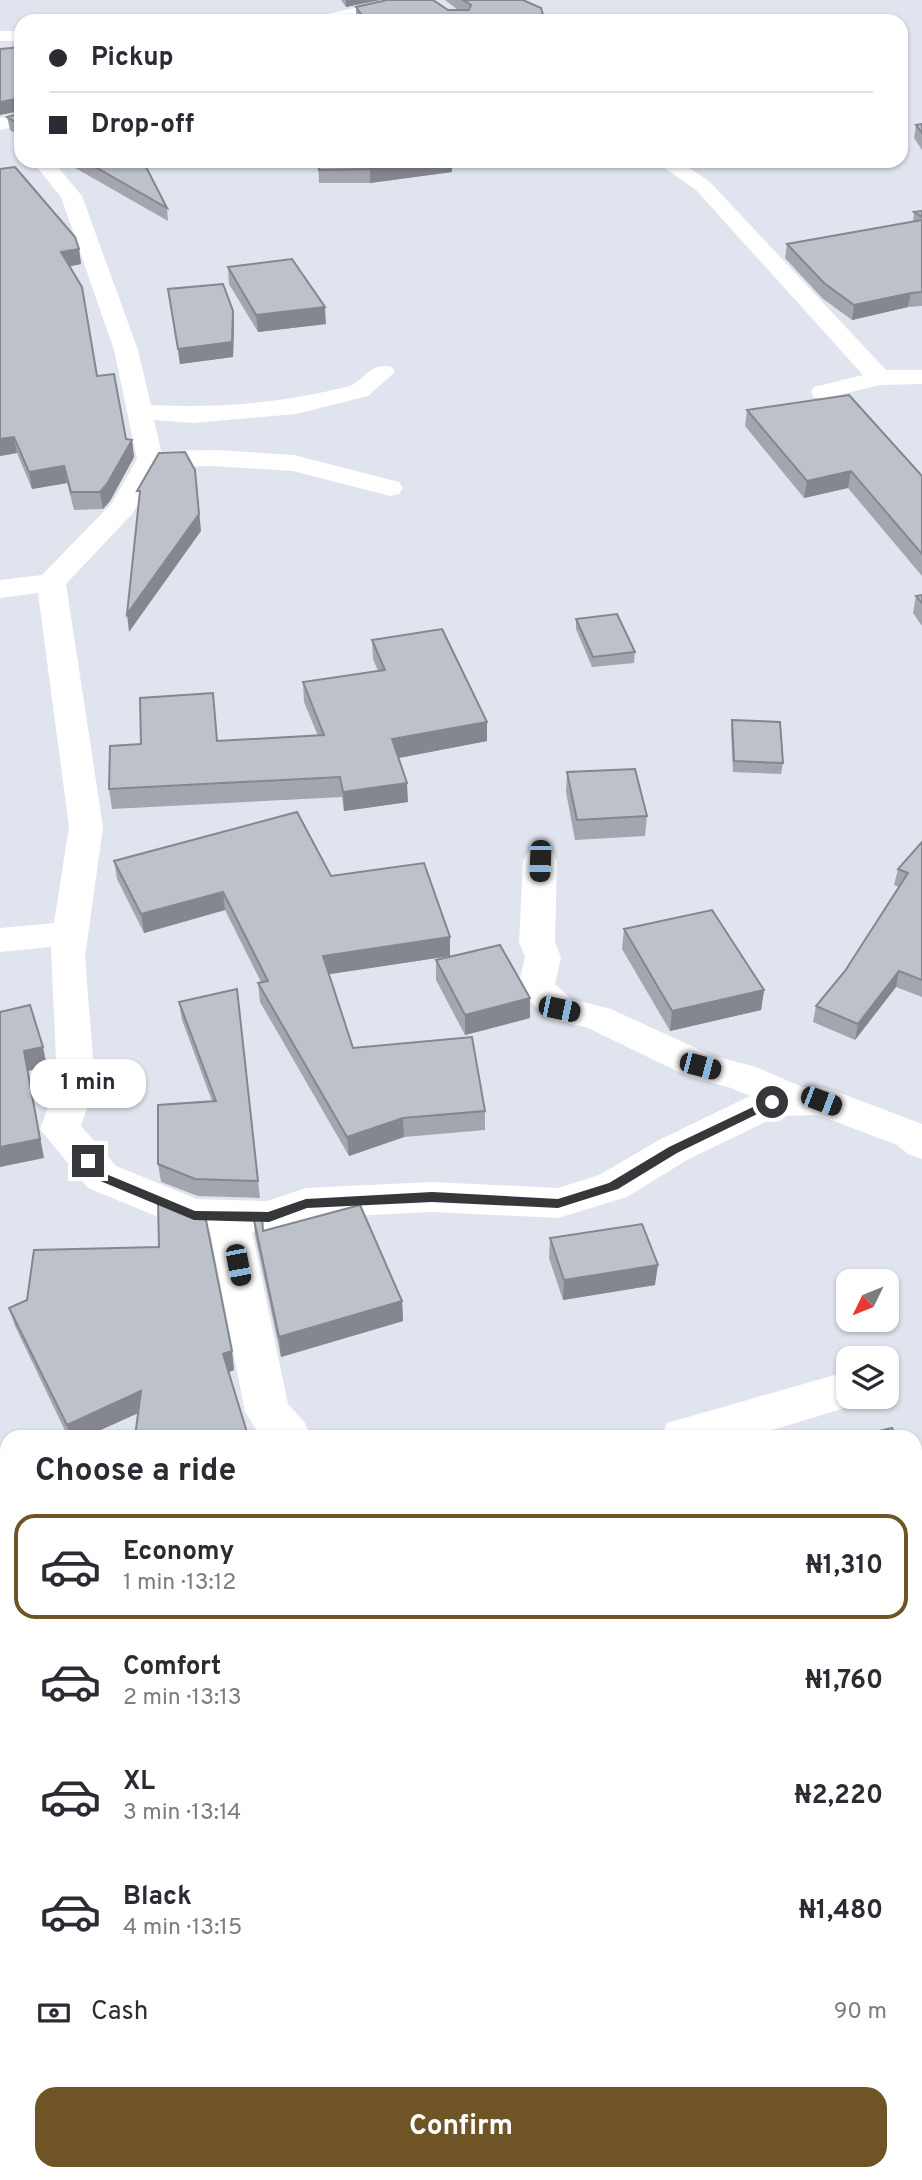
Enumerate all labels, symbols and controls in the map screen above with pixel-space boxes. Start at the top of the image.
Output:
text: Pickup [91,42,174,75]
text: Drop-off [91,109,194,142]
car [529,840,552,882]
car [537,994,582,1024]
car [677,1050,724,1082]
callout: 1 min [30,1060,146,1108]
text: 1 min [60,1069,116,1098]
car [798,1084,845,1118]
route start [756,1086,788,1118]
route end [72,1145,104,1177]
car [224,1242,253,1288]
north arrow [836,1269,900,1332]
map controls [836,1269,899,1409]
button: layers [836,1346,899,1409]
text: Choose a ride [35,1452,236,1492]
icon: car [39,1535,102,1598]
text: Economy [123,1536,234,1569]
text: ₦1,310 [805,1550,883,1583]
text: 1 min · 13:12 [123,1569,236,1598]
icon: car [39,1650,102,1713]
text: Comfort [123,1651,221,1684]
text: ₦1,760 [805,1665,883,1698]
text: 2 min · 13:13 [123,1684,242,1713]
icon: car [39,1765,102,1828]
text: XL [123,1766,155,1799]
text: ₦2,220 [794,1780,883,1813]
text: 3 min · 13:14 [123,1799,241,1828]
icon: car [39,1880,102,1943]
text: Black [123,1881,192,1914]
text: ₦1,480 [799,1895,883,1928]
text: 4 min · 13:15 [123,1914,242,1943]
icon: cash [35,1994,73,2032]
text: Cash [91,1996,148,2029]
text: 90 m [834,1998,887,2027]
button: Confirm [35,2087,887,2167]

